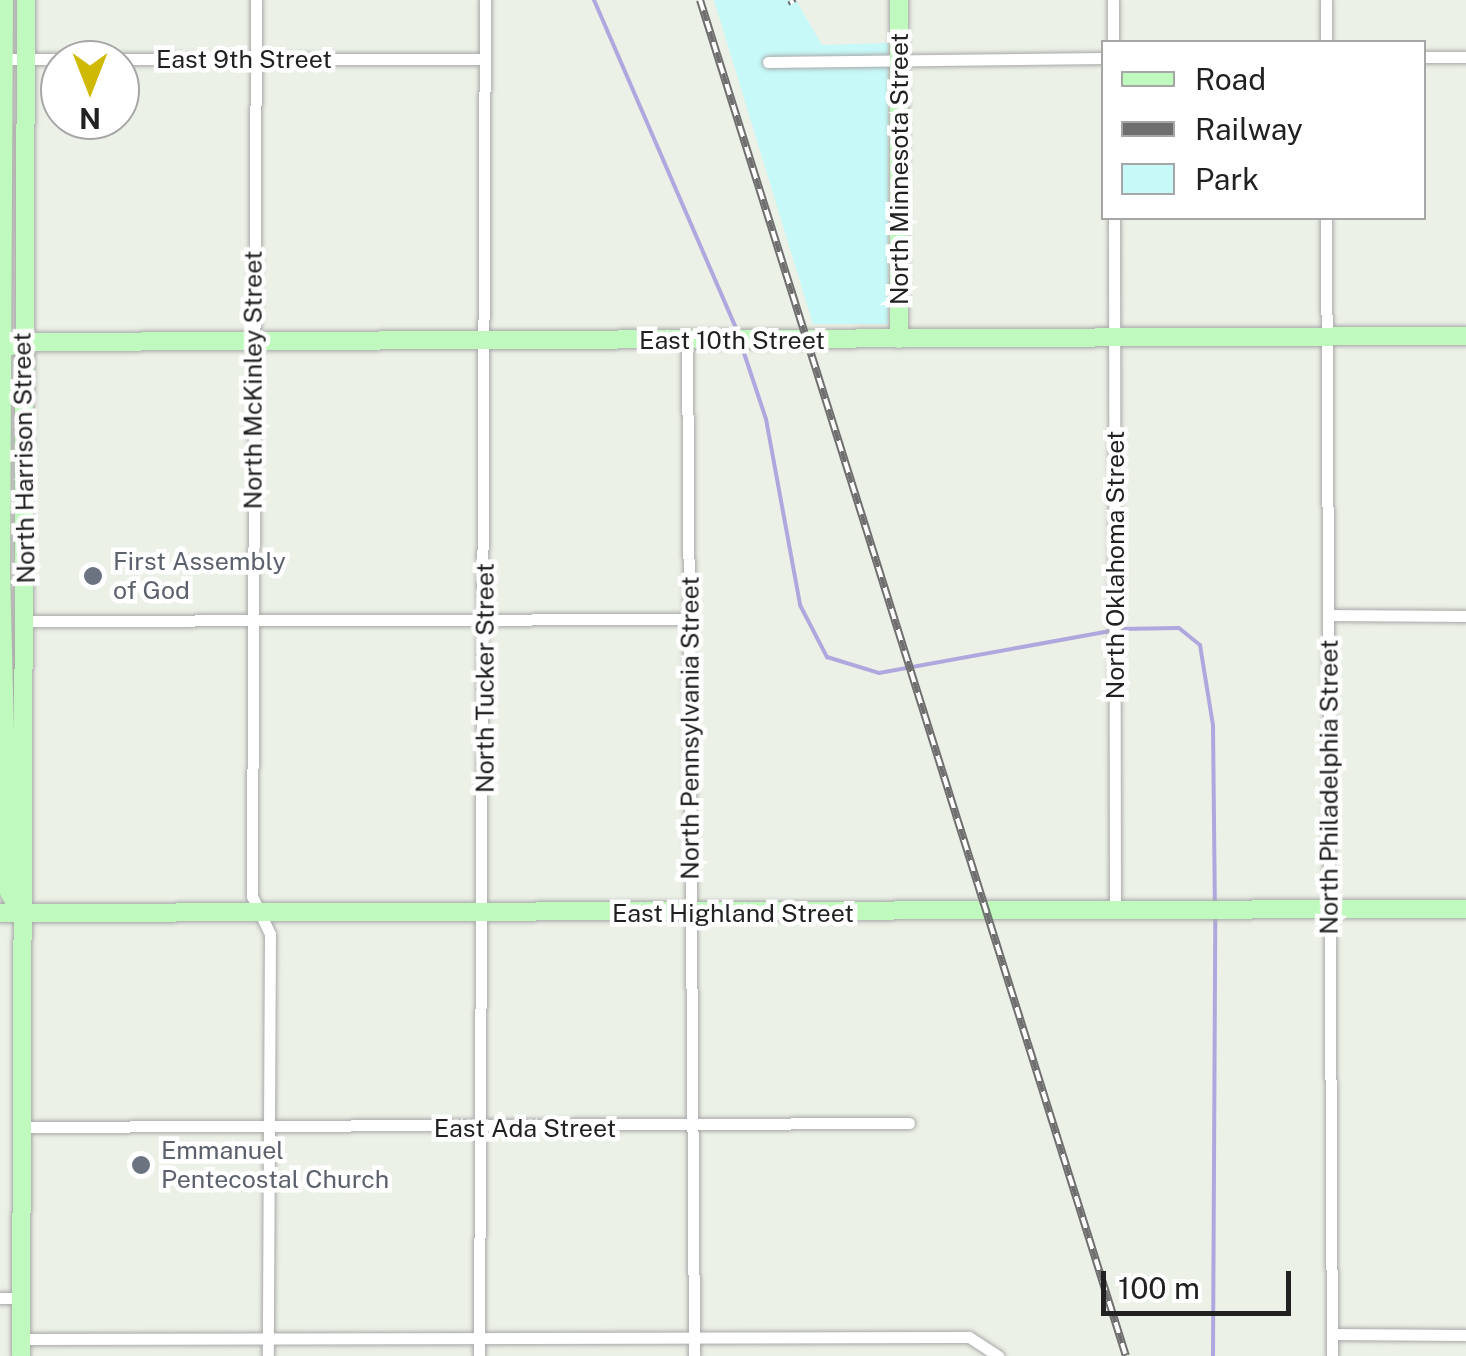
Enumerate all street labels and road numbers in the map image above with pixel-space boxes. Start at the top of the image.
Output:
street label: North Minnesota Street [884,33,914,305]
street label: East 9th Street [156,44,332,74]
street label: North McKinley Street [238,250,268,510]
street label: East 10th Street [639,325,825,355]
street label: North Harrison Street [7,332,41,584]
street label: North Oklahoma Street [1100,431,1130,699]
street label: North Tucker Street [470,563,500,793]
street label: North Pennsylvania Street [675,576,705,880]
street label: North Philadelphia Street [1314,639,1344,935]
street label: East Highland Street [612,898,854,928]
street label: East Ada Street [434,1113,616,1143]

